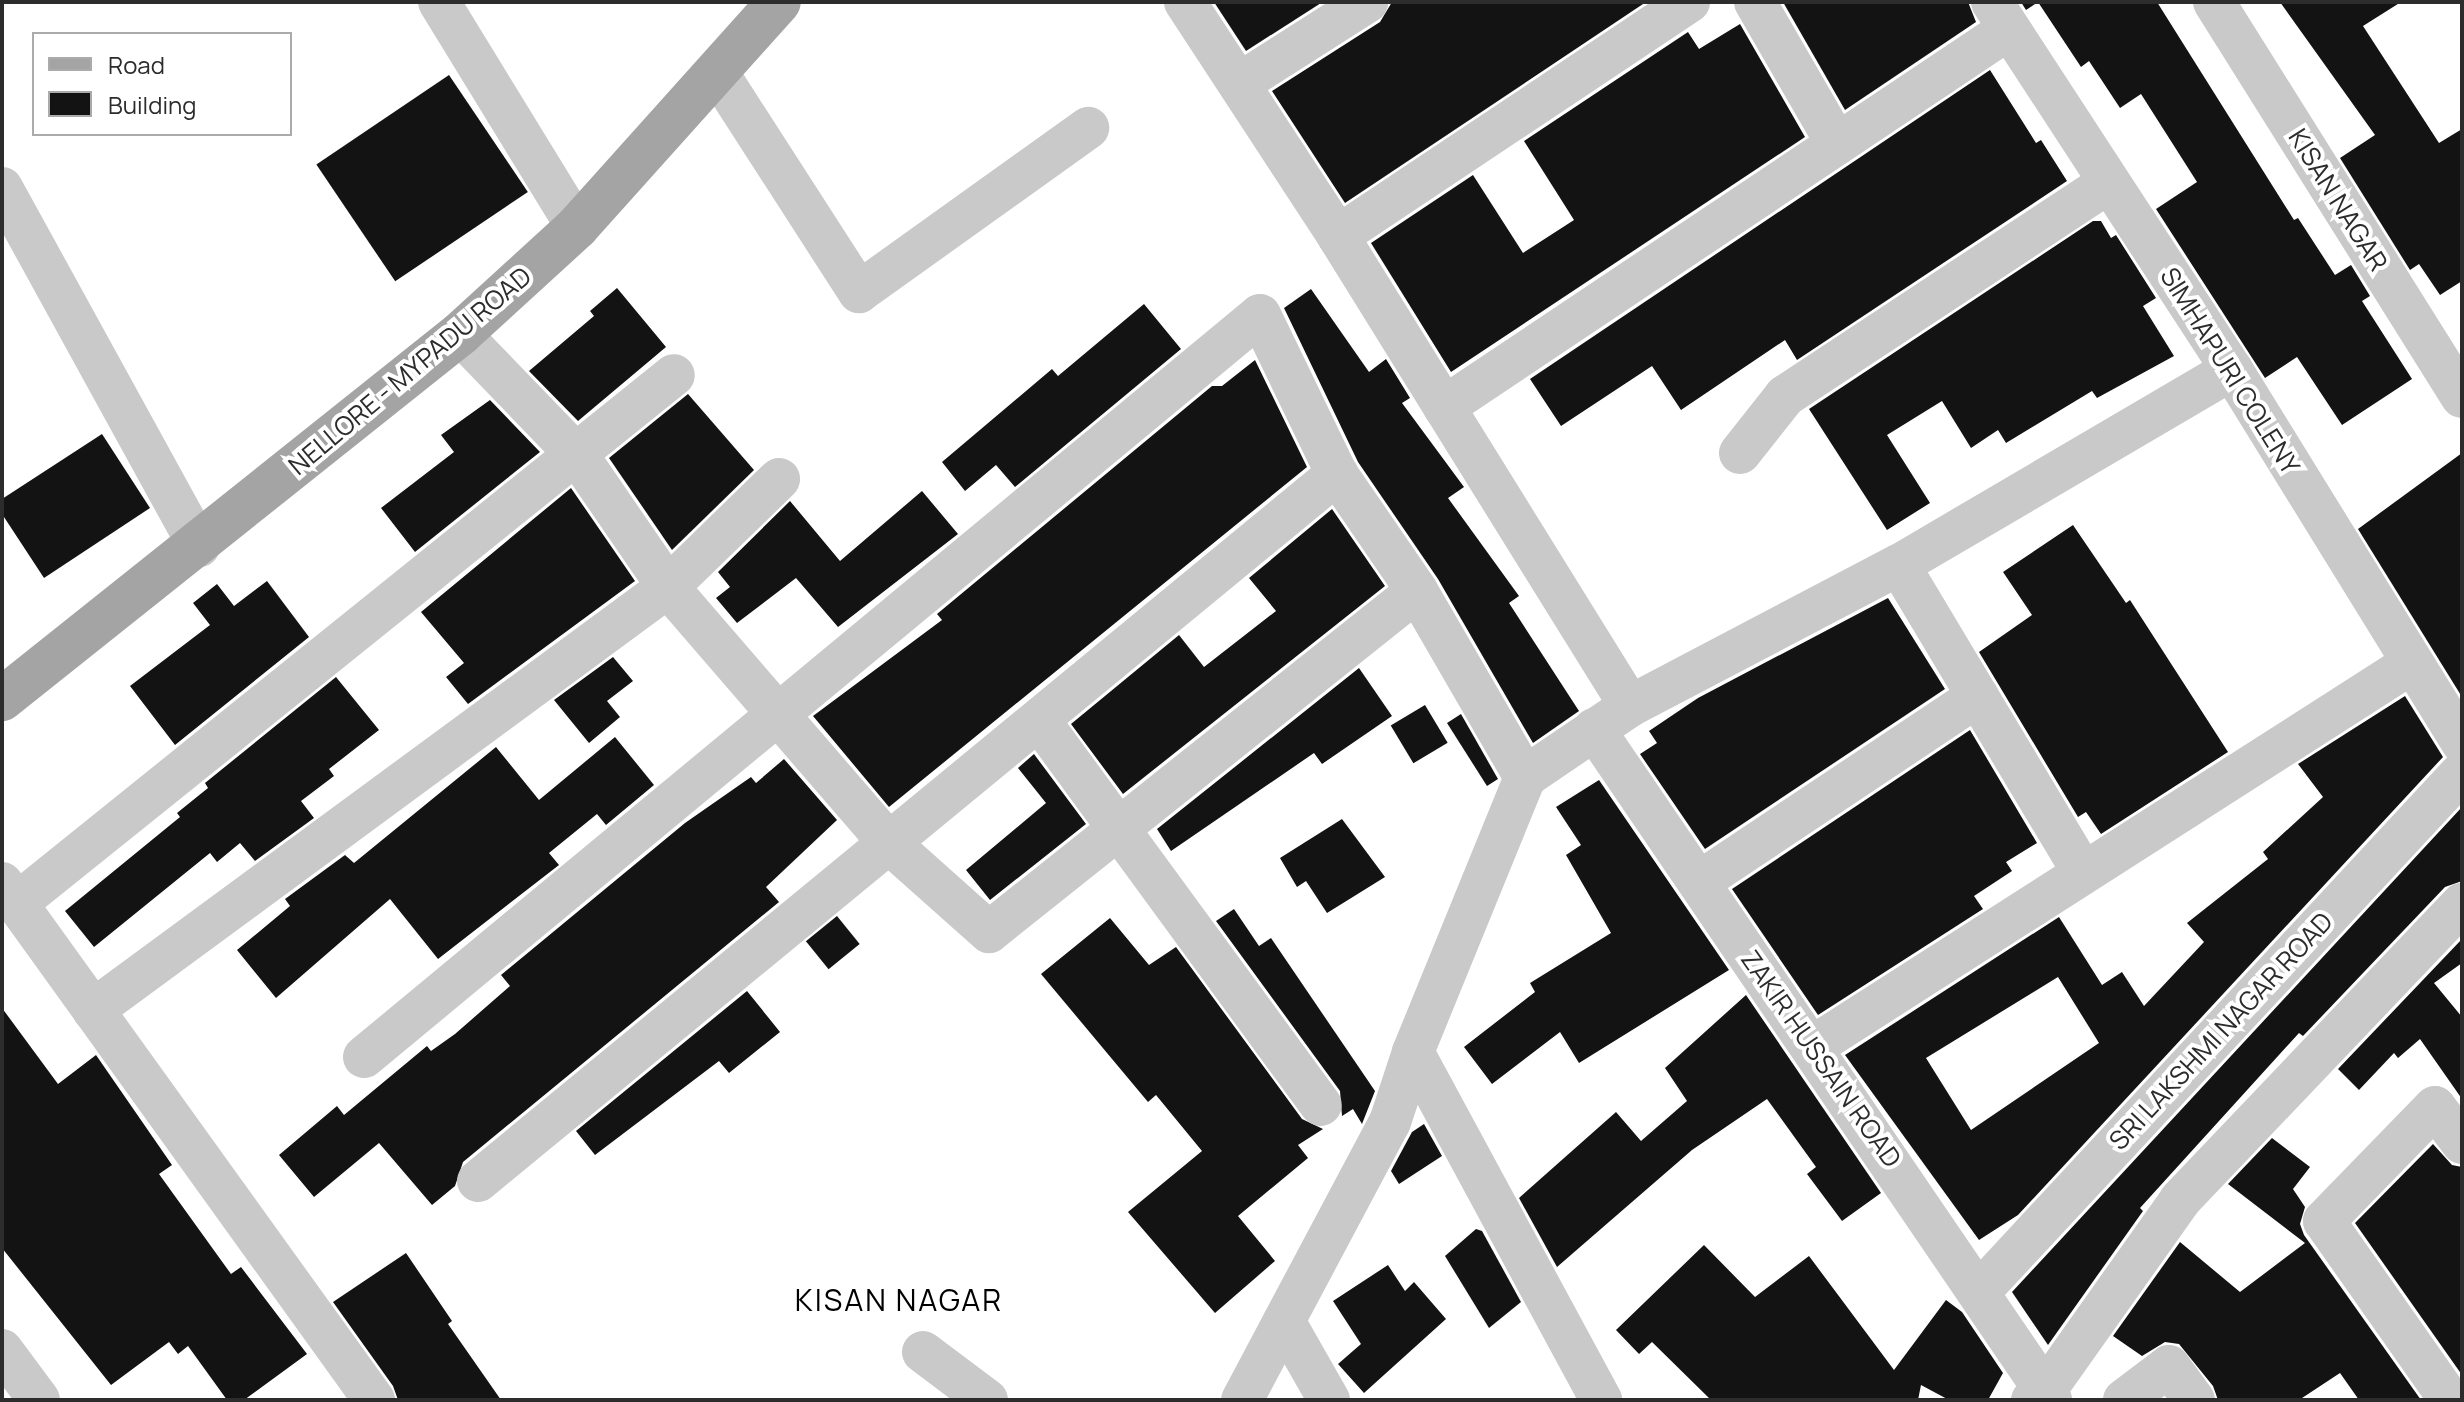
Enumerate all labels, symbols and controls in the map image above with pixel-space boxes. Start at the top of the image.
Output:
legend [32,32,292,136]
text: Road [108,48,165,81]
text: Building [108,88,196,121]
street label: KISAN NAGAR [2282,123,2394,277]
street label: NELLORE - MYPADU ROAD [283,260,537,482]
street label: SIMHAPURI COLENY [2154,262,2306,480]
street label: SRI LAKSHMI NAGAR ROAD [2103,906,2339,1156]
street label: ZAKIR HUSSAIN ROAD [1734,945,1908,1173]
district label: KISAN NAGAR [795,1282,1003,1318]

